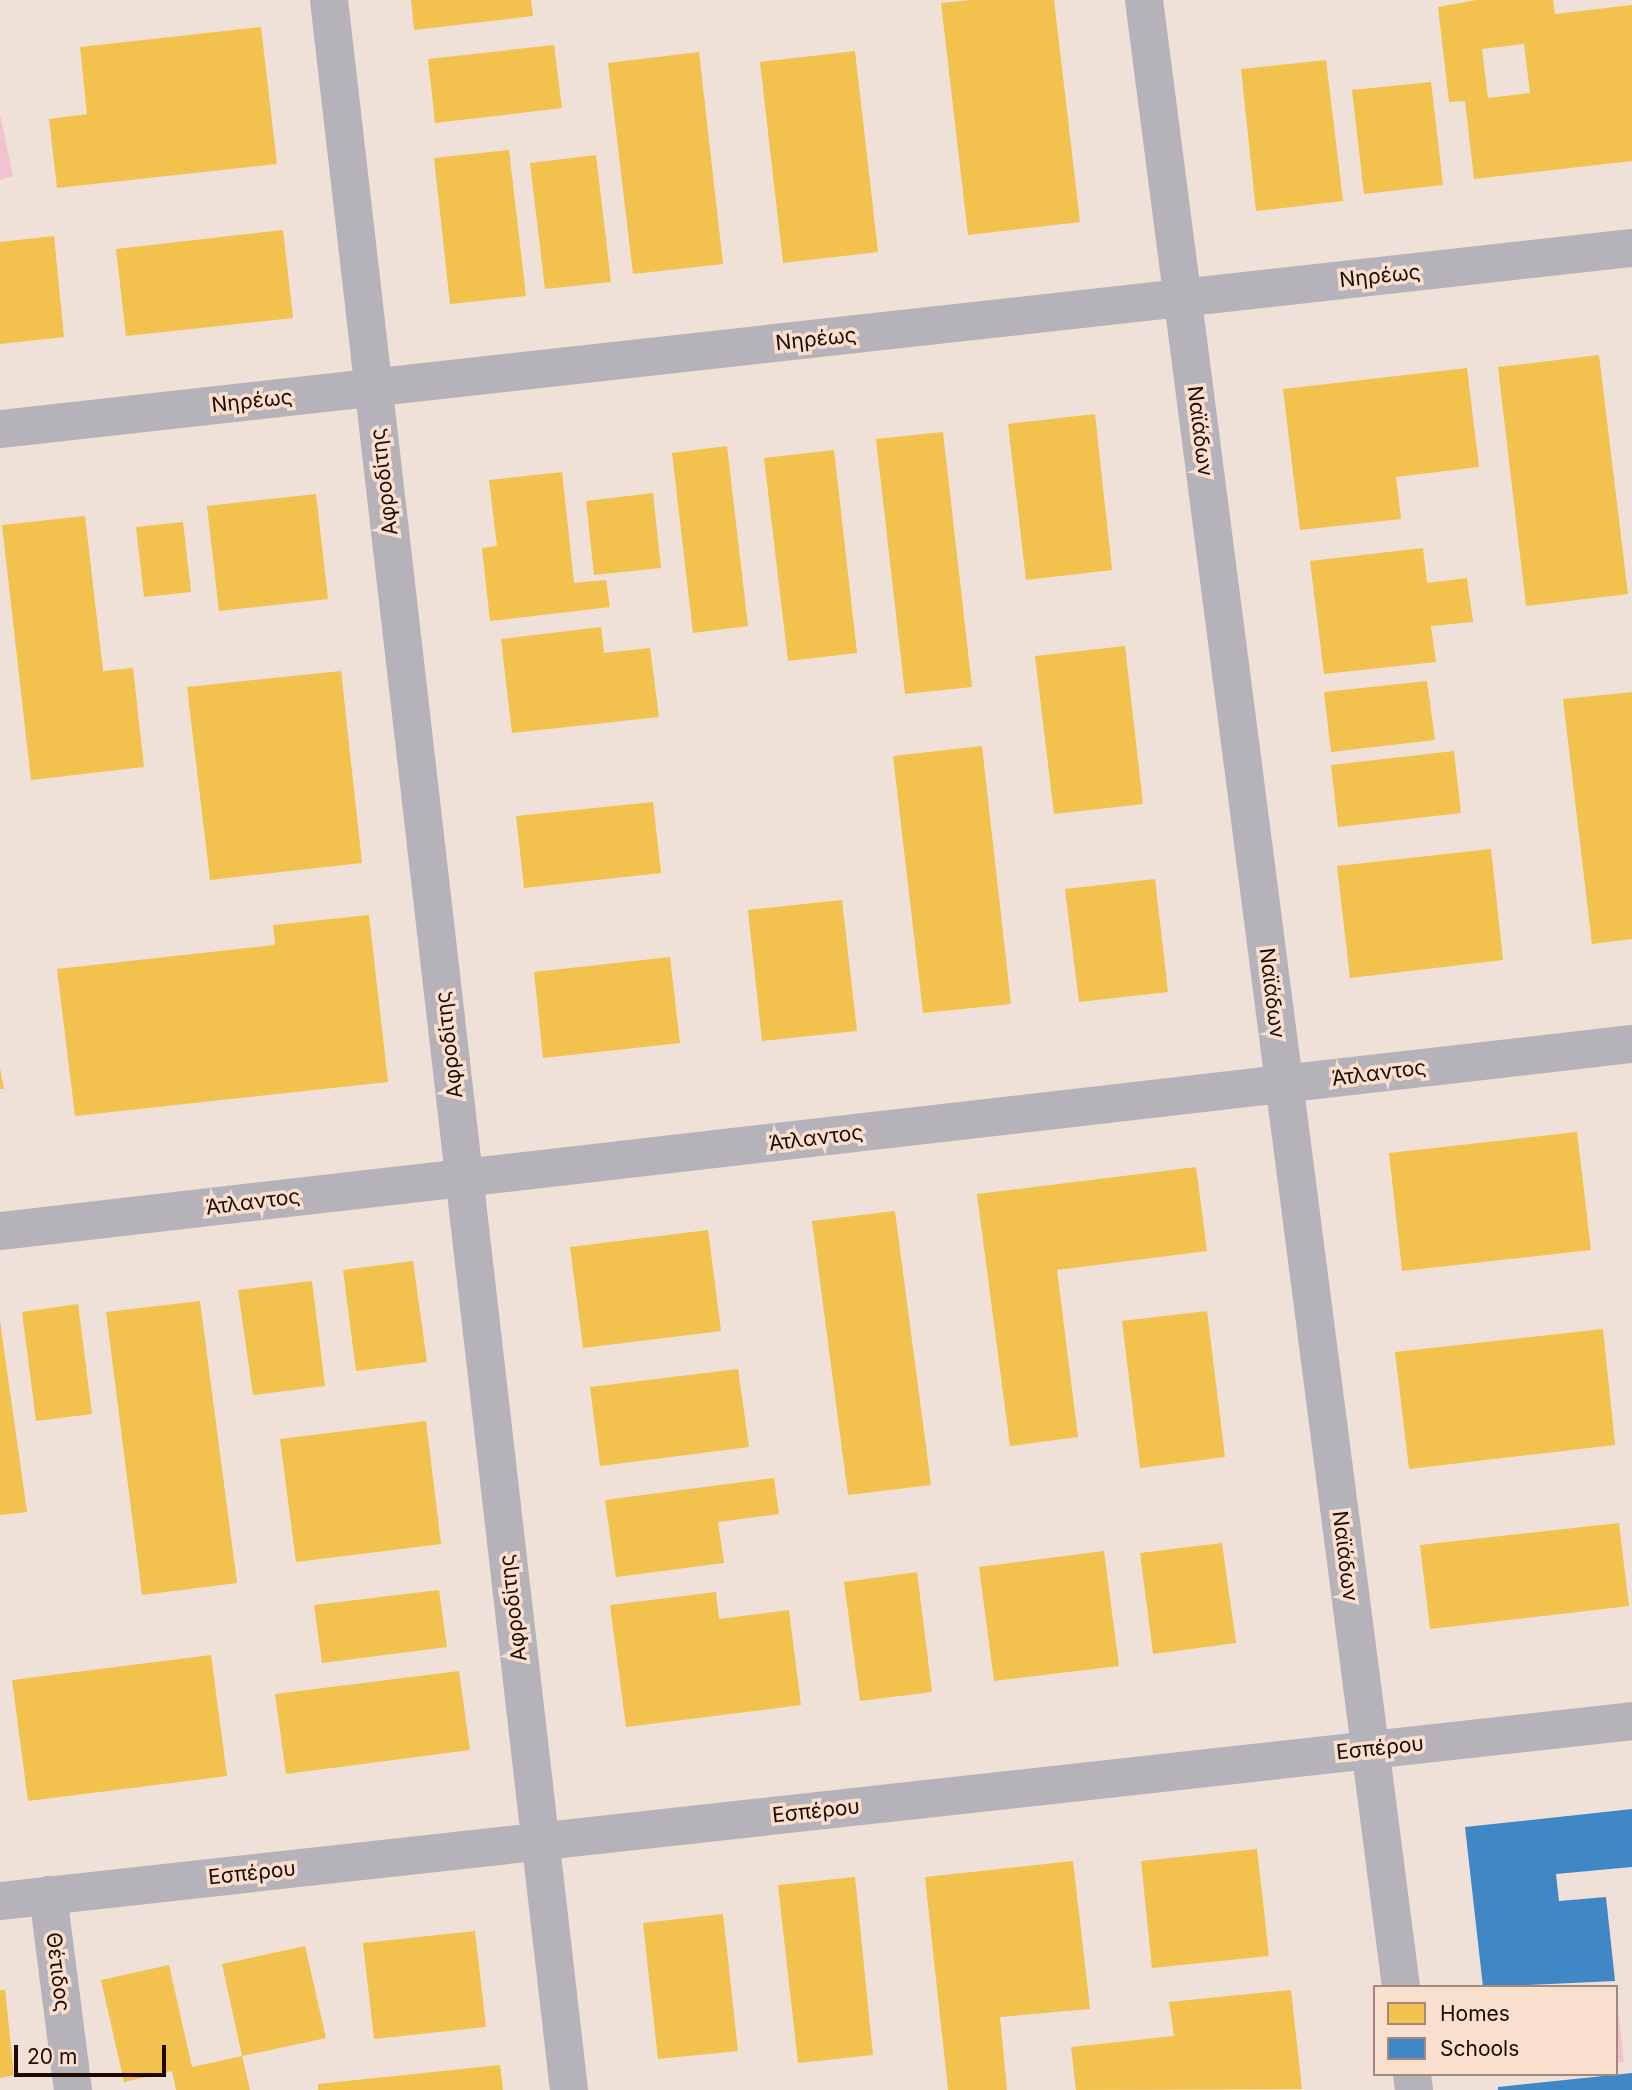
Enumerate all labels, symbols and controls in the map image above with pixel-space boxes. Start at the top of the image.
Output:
street label: Νηρέως [1338,259,1422,293]
street label: Νηρέως [774,322,858,356]
street label: Νηρέως [210,384,294,418]
street label: Ναϊάδων [1182,384,1218,478]
street label: Αφροδίτης [365,427,403,537]
street label: Ναϊάδων [1254,946,1290,1040]
street label: Αφροδίτης [430,990,468,1100]
street label: Άτλαντος [1330,1055,1428,1091]
street label: Άτλαντος [767,1120,865,1156]
street label: Άτλαντος [204,1184,302,1220]
street label: Ναϊάδων [1327,1509,1363,1603]
street label: Αφροδίτης [494,1553,532,1663]
street label: Εσπέρου [1335,1731,1425,1765]
street label: Εσπέρου [771,1794,861,1828]
street label: Εσπέρου [207,1856,297,1890]
street label: Θέτιδος [41,1931,75,2013]
legend [1373,1985,1618,2076]
text: Homes [1440,2001,1510,2026]
scale bar [18,2030,170,2074]
text: Schools [1440,2036,1519,2061]
text: 20 m [27,2044,77,2069]

